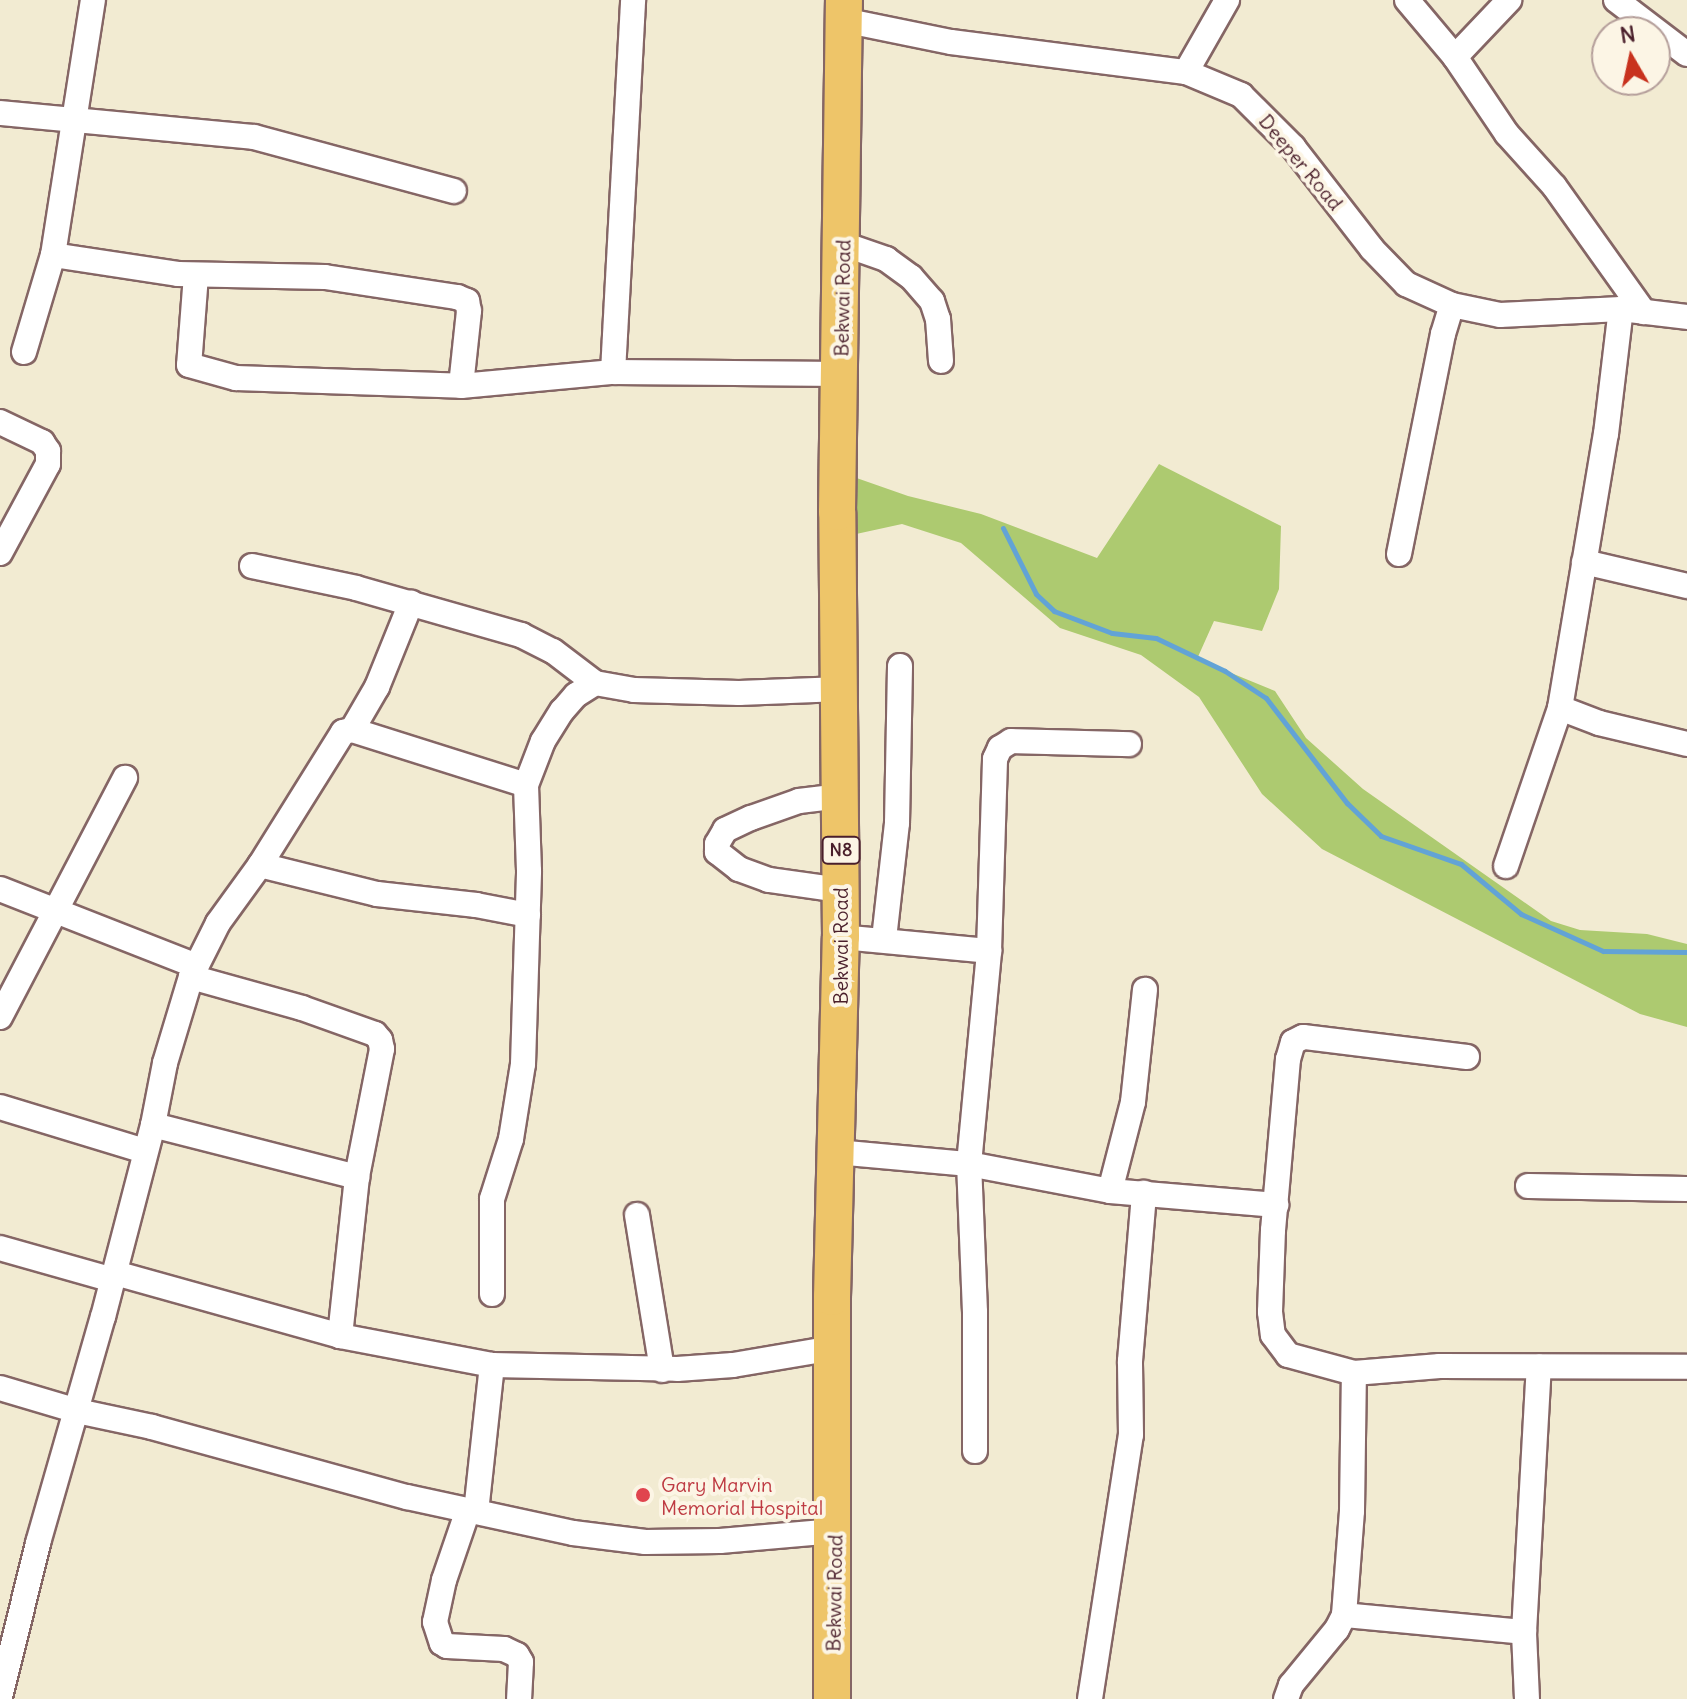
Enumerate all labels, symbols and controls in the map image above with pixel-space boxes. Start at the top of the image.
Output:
north arrow [1591,16,1671,96]
text: N [1618,19,1637,49]
street label: Deeper Road [1254,109,1348,215]
street label: Bekwai Road [829,239,855,357]
road number: N8 [821,836,861,864]
street label: Bekwai Road [828,887,852,1005]
place label: Gary Marvin Memorial Hospital [661,1472,823,1519]
marker: Gary Marvin Memorial Hospital [632,1484,654,1506]
street label: Bekwai Road [821,1534,847,1652]

